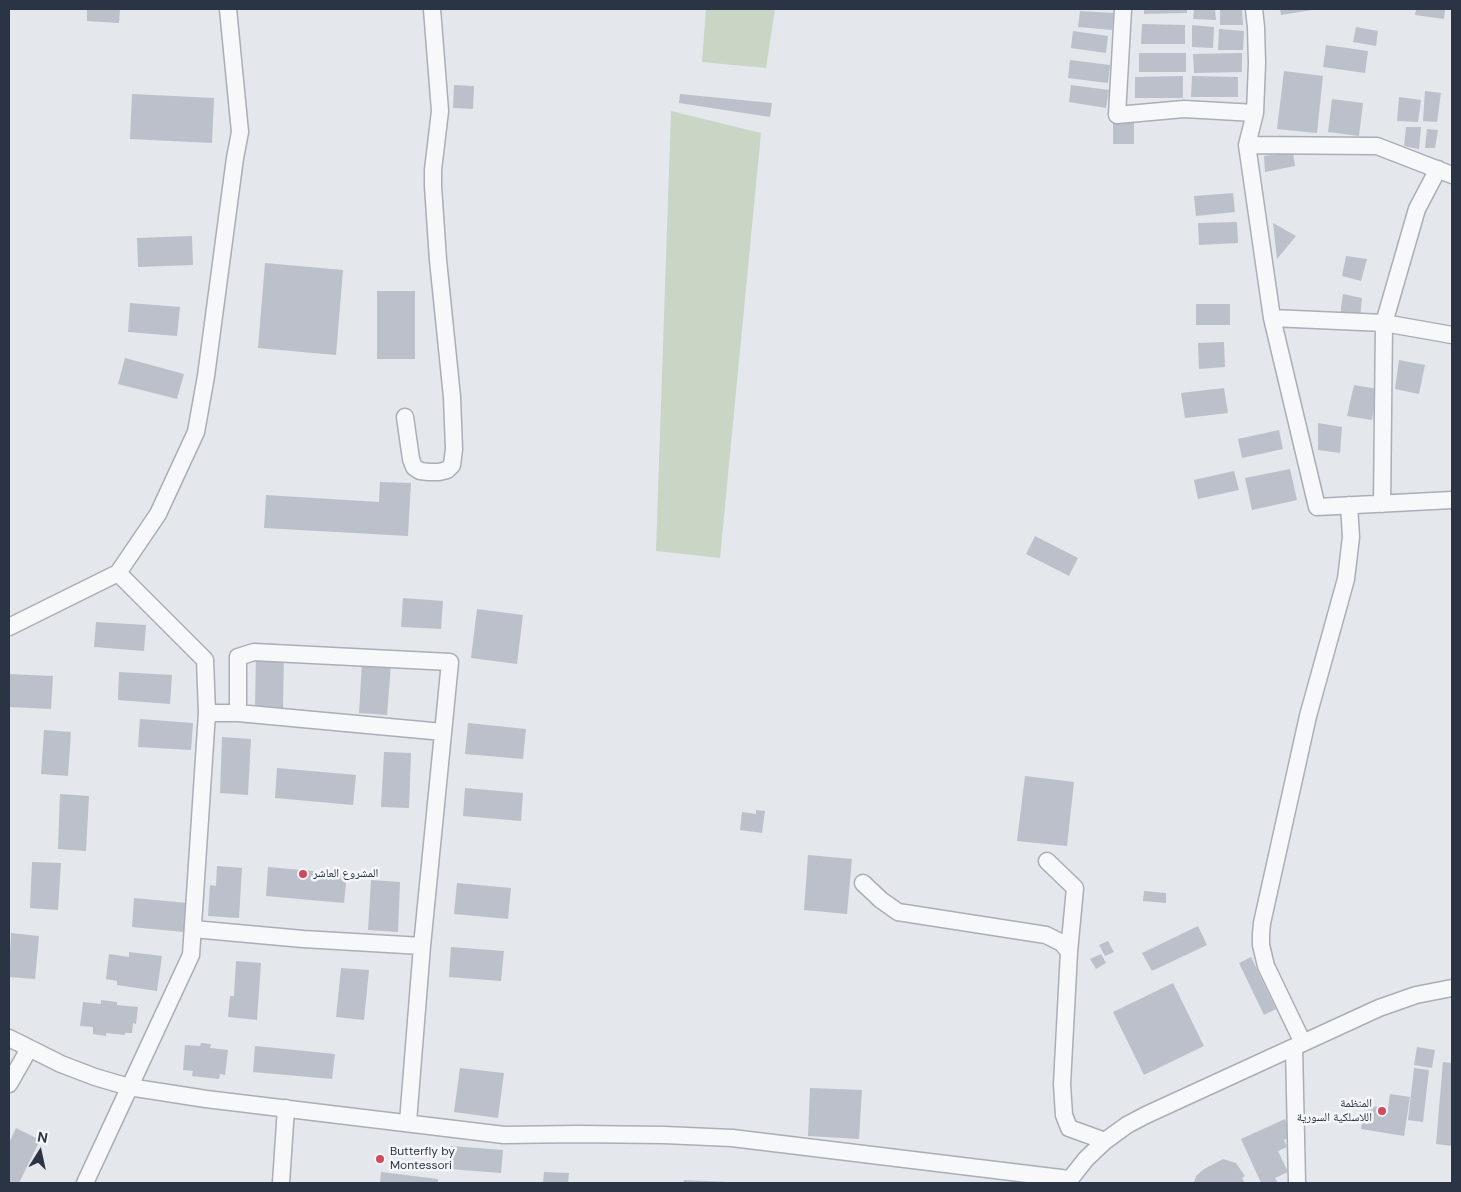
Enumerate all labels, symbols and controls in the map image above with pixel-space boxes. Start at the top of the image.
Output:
place label: المشروع العاشر [313,867,378,881]
marker: المشروع العاشر [297,868,309,880]
place label: المنظمة اللاسلكية السورية [1297,1097,1372,1125]
marker: المنظمة اللاسلكية السورية [1376,1105,1388,1117]
north arrow [15,1127,65,1177]
text: N [36,1127,49,1147]
place label: Butterfly by Montessori [390,1145,455,1173]
marker: Butterfly by Montessori [374,1153,386,1165]

